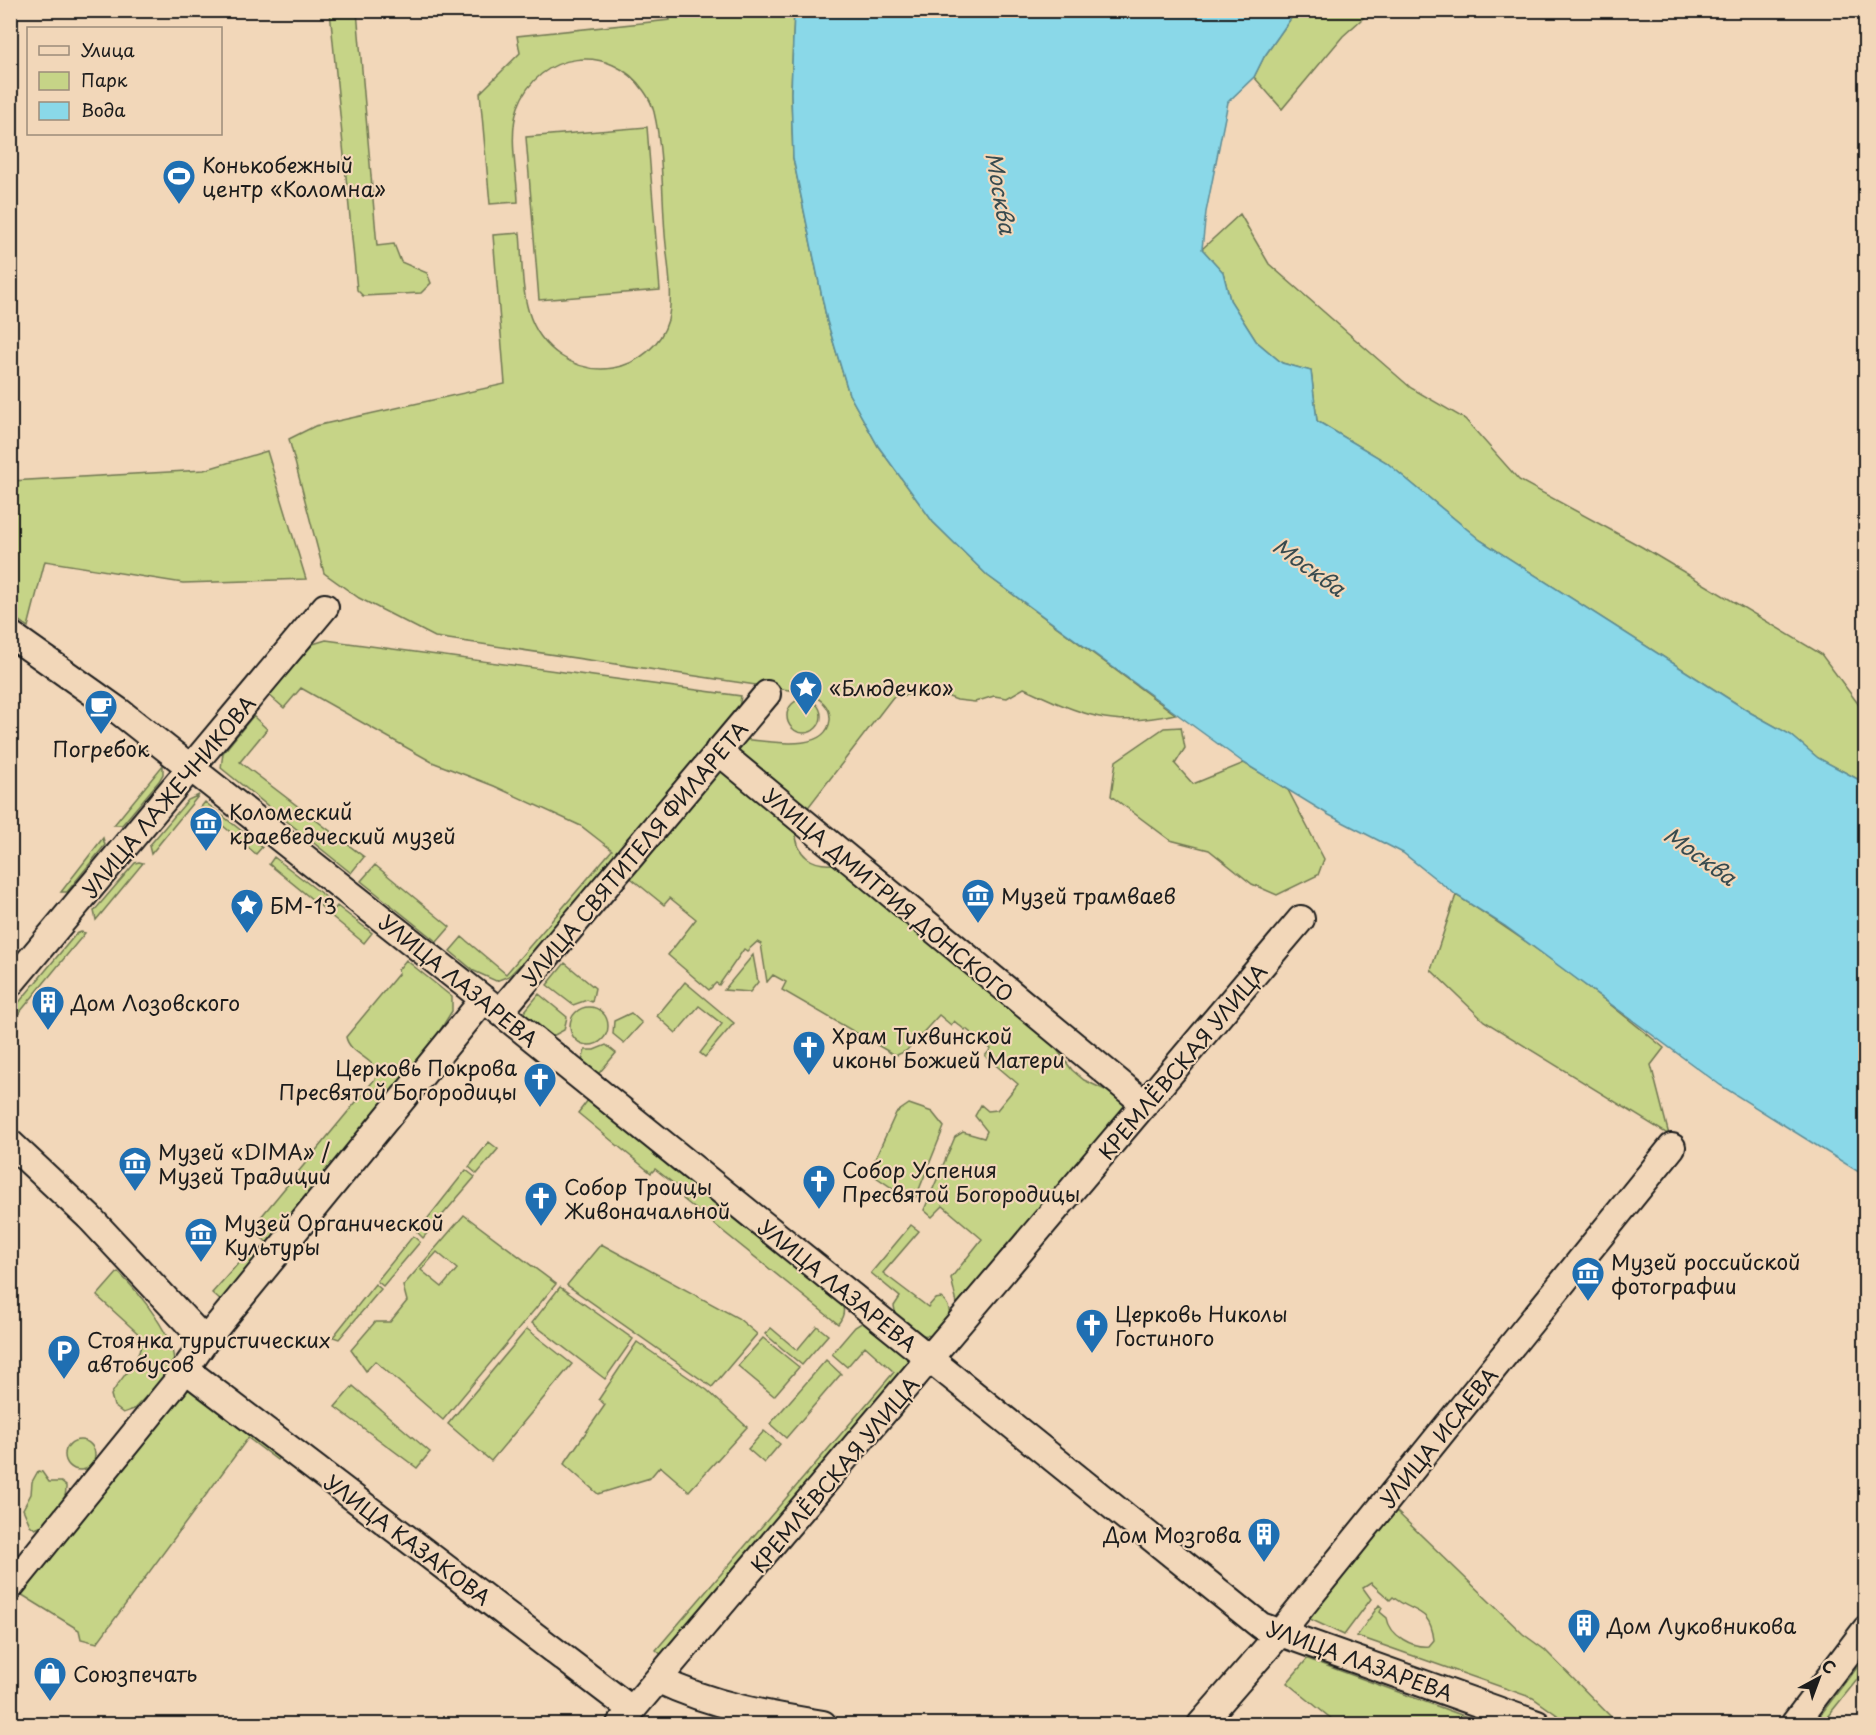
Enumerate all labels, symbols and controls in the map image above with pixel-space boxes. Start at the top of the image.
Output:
legend [27,27,222,135]
text: Улица [81,36,135,63]
text: Парк [81,66,128,93]
text: Вода [81,96,126,123]
place label: Конькобежный центр «Коломна» [202,148,386,204]
water label: Москва [979,150,1026,238]
sports icon: Конькобежный центр «Коломна» [161,158,197,205]
water label: Москва [1267,528,1354,604]
place icon: «Блюдечко» [788,669,824,716]
place label: «Блюдечко» [829,671,954,703]
street label: УЛИЦА ЛАЖЕЧНИКОВА [73,688,263,904]
cafe icon: Погребок [83,688,119,735]
street label: УЛИЦА СВЯТИТЕЛЯ ФИЛАРЕТА [513,713,755,993]
place label: Погребок [53,732,150,764]
street label: УЛИЦА ДМИТРИЯ ДОНСКОГО [757,779,1021,1009]
place label: Коломеский краеведческий музей [229,795,456,851]
museum icon: Коломеский краеведческий музей [188,805,224,852]
water label: Москва [1658,817,1745,893]
museum icon: Музей трамваев [960,877,996,924]
place label: Музей трамваев [1001,879,1176,911]
place icon: БМ-13 [229,887,265,934]
place label: БМ-13 [270,889,337,921]
street label: УЛИЦА ЛАЗАРЕВА [373,906,545,1054]
street label: КРЕМЛЁВСКАЯ УЛИЦА [1090,956,1274,1166]
building icon: Дом Лозовского [30,984,66,1031]
place label: Дом Лозовского [70,986,240,1018]
place label: Храм Тихвинской иконы Божией Матери [832,1019,1065,1075]
church icon: Храм Тихвинской иконы Божией Матери [791,1029,827,1076]
place label: Церковь Покрова Пресвятой Богородицы [279,1051,517,1107]
church icon: Церковь Покрова Пресвятой Богородицы [522,1061,558,1108]
place label: Музей «DIMA» / Музей Традиции [158,1135,331,1191]
museum icon: Музей «DIMA» / Музей Традиции [117,1145,153,1192]
place label: Собор Успения Пресвятой Богородицы [842,1153,1080,1209]
church icon: Собор Успения Пресвятой Богородицы [801,1163,837,1210]
place label: Собор Троицы Живоначальной [564,1170,730,1226]
church icon: Собор Троицы Живоначальной [523,1180,559,1227]
place label: Музей Органической Культуры [224,1206,444,1262]
street label: УЛИЦА ЛАЗАРЕВА [752,1211,924,1359]
museum icon: Музей Органической Культуры [183,1216,219,1263]
place label: Музей российской фотографии [1611,1245,1801,1301]
museum icon: Музей российской фотографии [1570,1255,1606,1302]
place label: Церковь Николы Гостиного [1115,1297,1288,1353]
church icon: Церковь Николы Гостиного [1074,1307,1110,1354]
place label: Стоянка туристических автобусов [87,1323,331,1379]
parking icon: Стоянка туристических автобусов [46,1333,82,1380]
street label: УЛИЦА ИСАЕВА [1371,1360,1505,1514]
street label: КРЕМЛЁВСКАЯ УЛИЦА [742,1369,926,1579]
street label: УЛИЦА КАЗАКОВА [318,1466,498,1612]
building icon: Дом Мозгова [1246,1516,1282,1563]
place label: Дом Мозгова [1103,1518,1241,1550]
building icon: Дом Луковникова [1566,1607,1602,1654]
place label: Дом Луковникова [1606,1609,1796,1641]
street label: УЛИЦА ЛАЗАРЕВА [1262,1611,1458,1709]
north arrow [1789,1648,1849,1708]
text: С [1817,1653,1842,1679]
shop icon: Союзпечать [32,1655,68,1702]
place label: Союзпечать [73,1657,197,1689]

